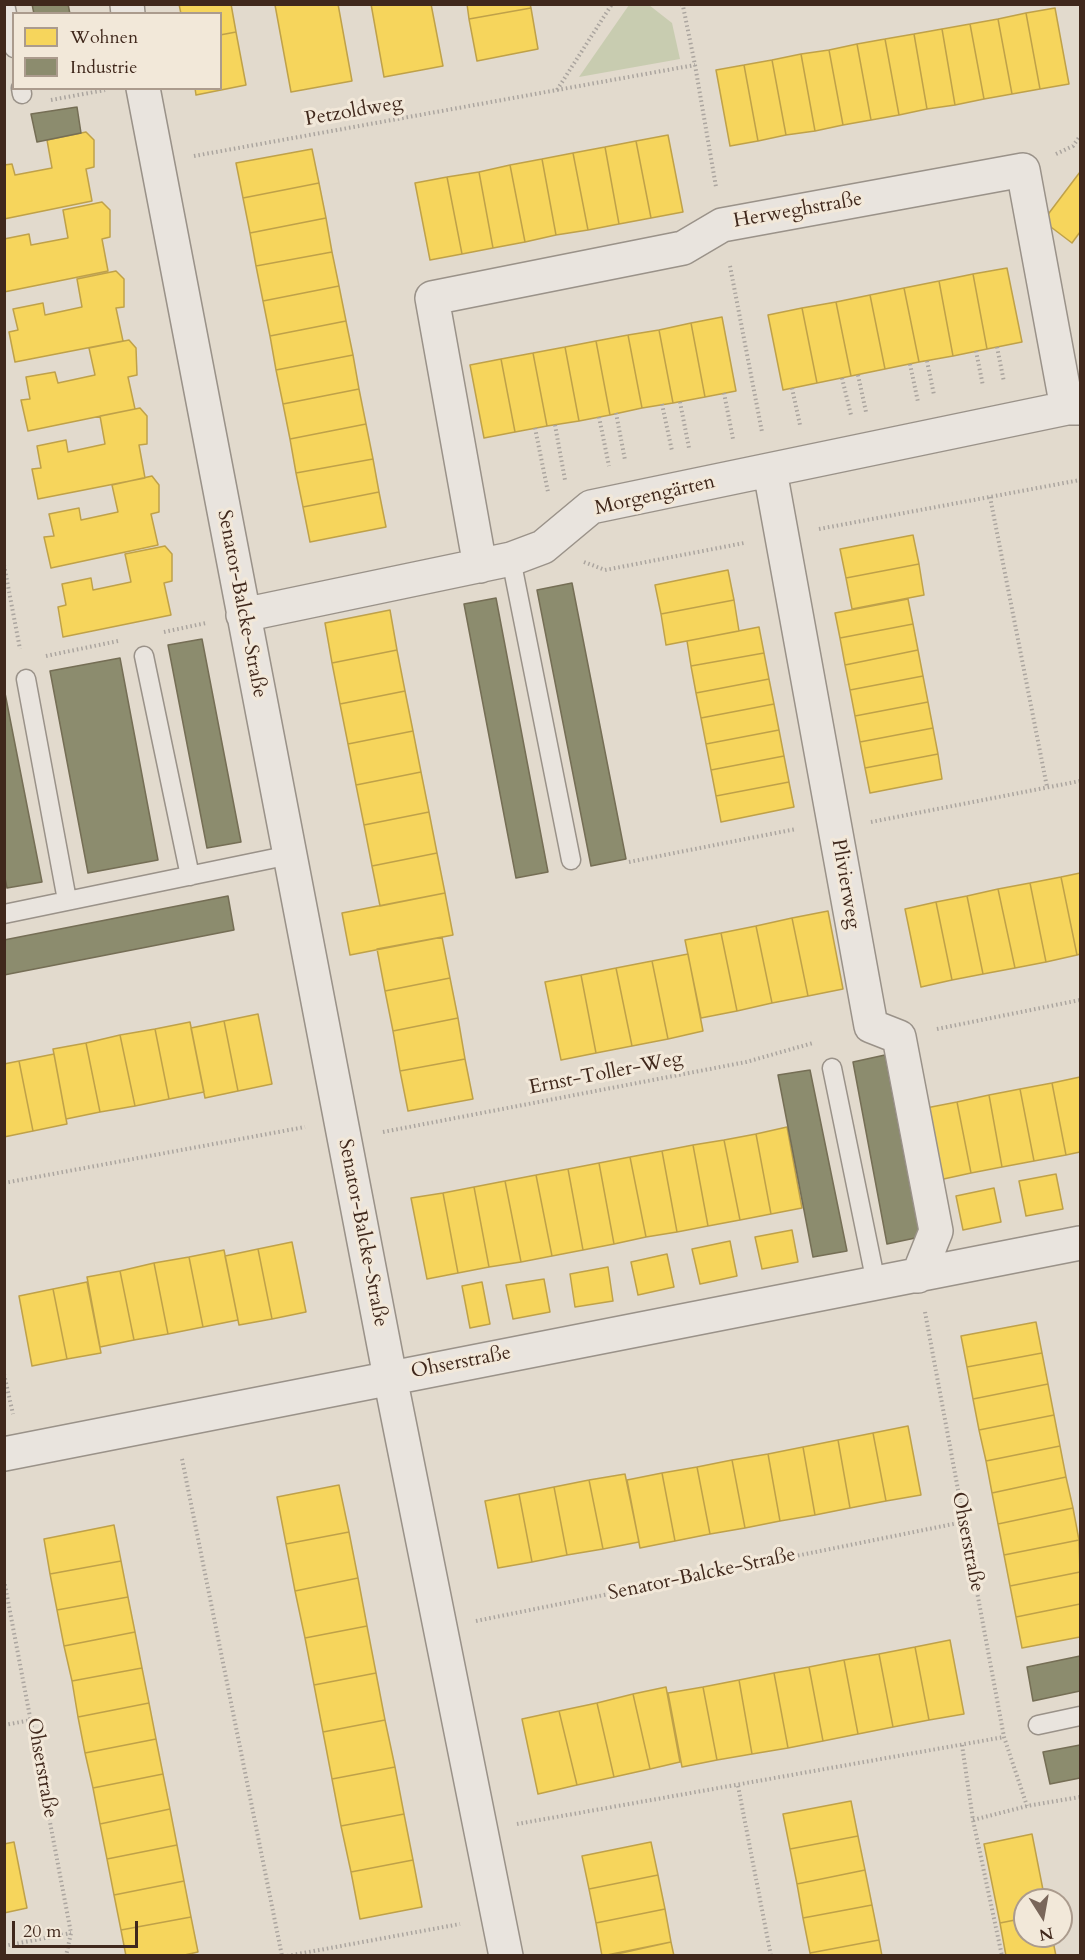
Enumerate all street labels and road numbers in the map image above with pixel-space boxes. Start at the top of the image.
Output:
street label: Petzoldweg [303,92,405,132]
street label: Herweghstraße [732,188,864,234]
street label: Morgengärten [593,471,717,521]
street label: Senator-Balcke-Straße [211,508,271,700]
street label: Plivierweg [825,837,865,931]
street label: Ernst-Toller-Weg [527,1047,685,1101]
street label: Senator-Balcke-Straße [332,1137,392,1329]
street label: Ohserstraße [409,1342,513,1384]
street label: Ohserstraße [946,1490,988,1594]
street label: Senator-Balcke-Straße [606,1543,798,1607]
street label: Ohserstraße [20,1716,62,1820]

